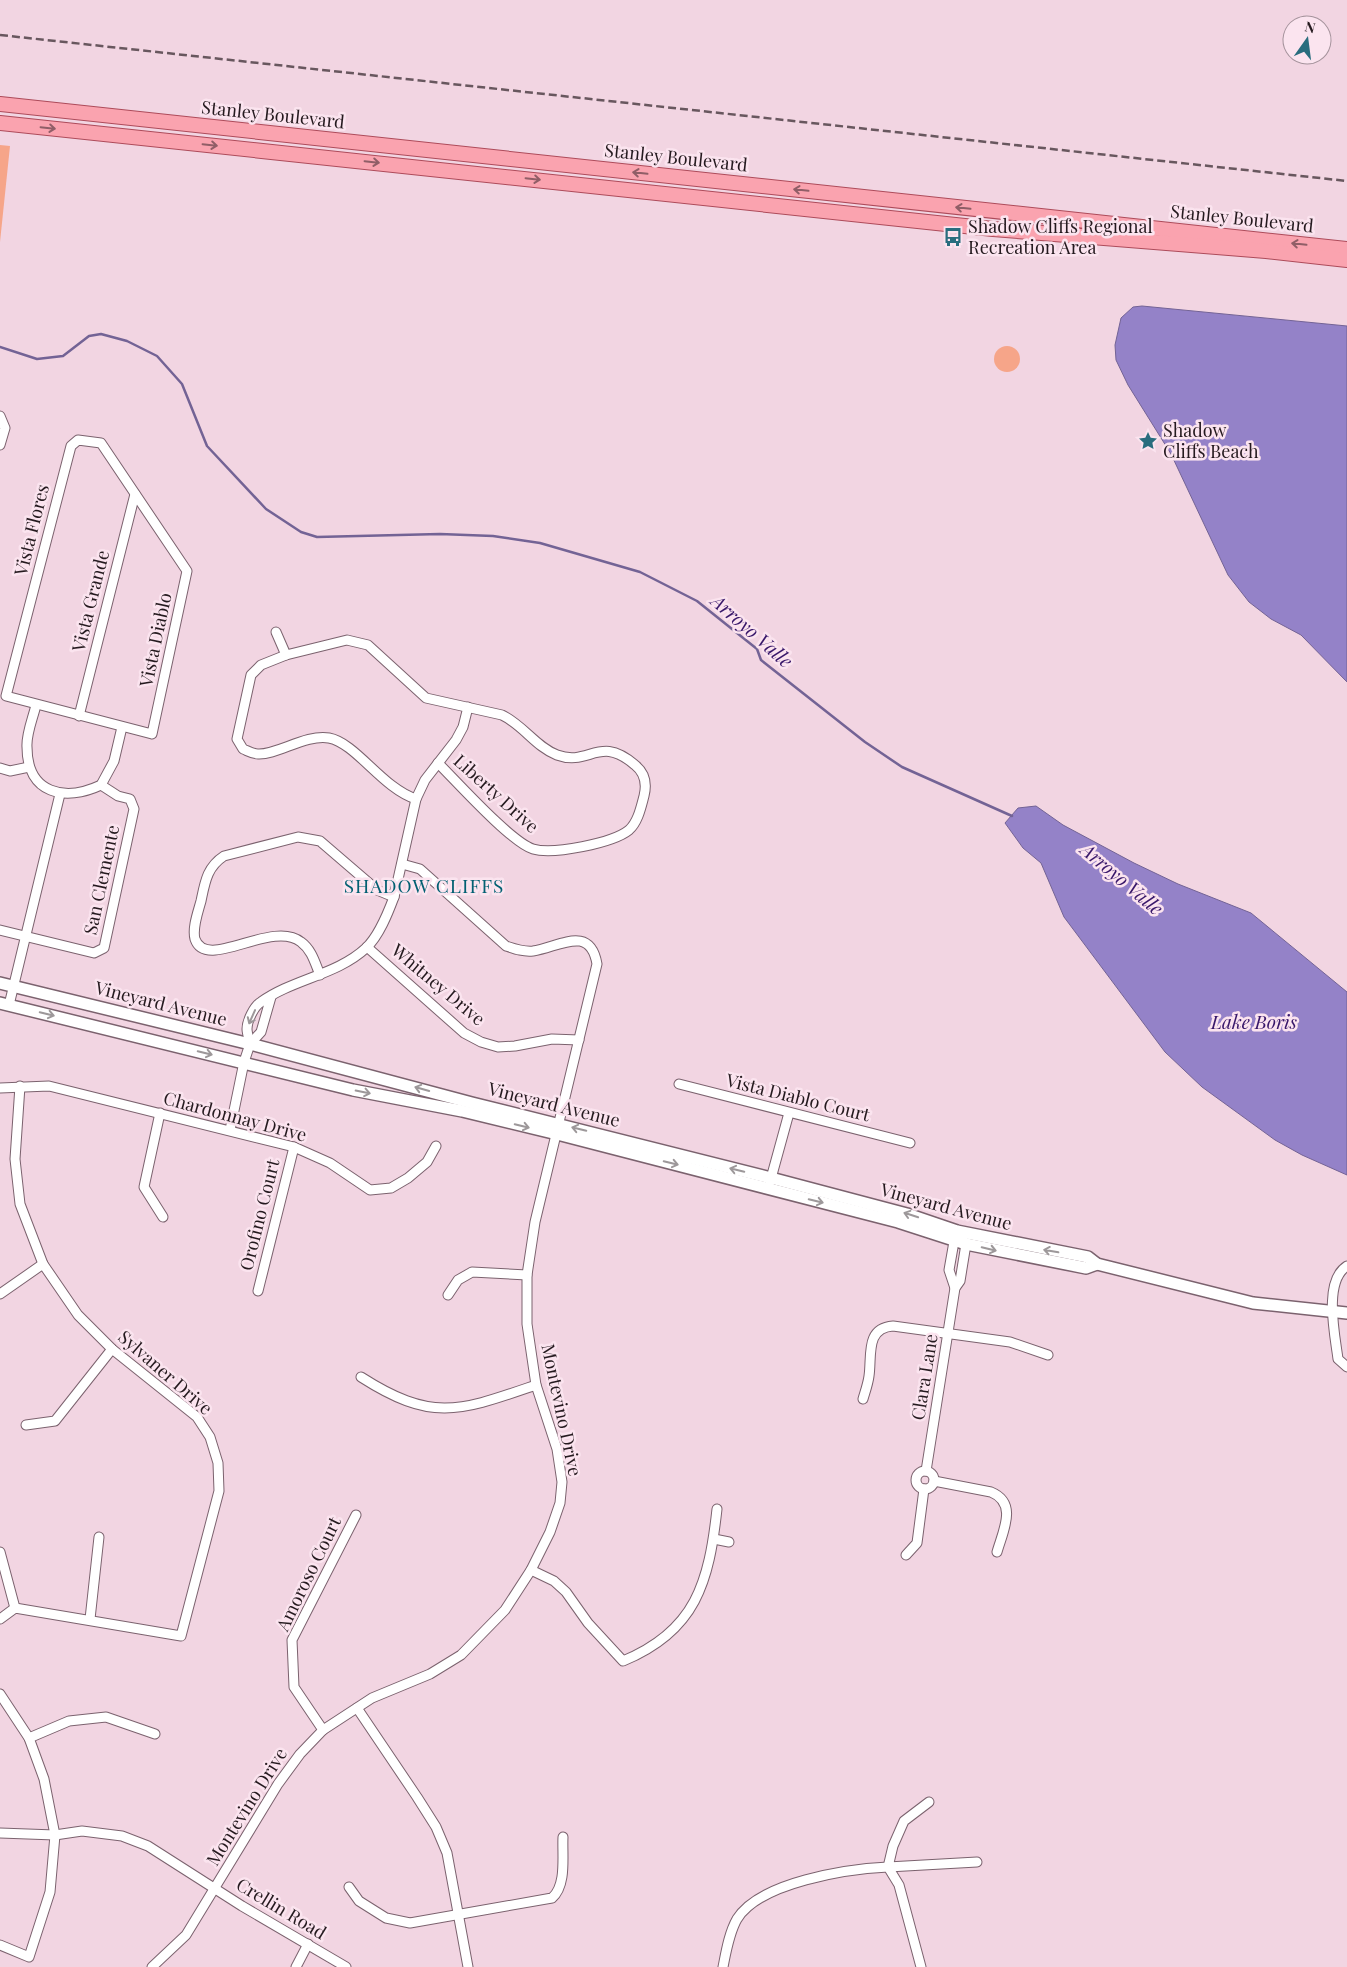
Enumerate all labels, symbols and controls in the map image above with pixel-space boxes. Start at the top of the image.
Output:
north arrow [1282,15,1332,65]
text: N [1303,16,1317,37]
street label: Stanley Boulevard [200,95,347,134]
one-way arrow [40,123,56,133]
street label: Stanley Boulevard [603,138,750,177]
one-way arrow [202,140,218,150]
one-way arrow [363,157,379,167]
one-way arrow [632,168,648,178]
one-way arrow [525,174,541,184]
one-way arrow [794,185,810,195]
street label: Stanley Boulevard [1169,199,1316,238]
one-way arrow [955,203,971,213]
place label: Shadow Cliffs Regional Recreation Area [968,214,1153,259]
bus stop icon: Shadow Cliffs Regional Recreation Area [942,226,964,248]
one-way arrow [1291,239,1307,249]
place label: Shadow Cliffs Beach [1163,418,1259,463]
place icon: Shadow Cliffs Beach [1137,430,1159,452]
street label: Vista Flores [8,481,54,579]
street label: Vista Grande [66,548,114,655]
water label: Arroyo Valle [705,586,799,673]
street label: Vista Diablo [133,590,177,690]
street label: Liberty Drive [449,749,544,838]
street label: San Clemente [78,823,124,937]
water label: Arroyo Valle [1074,835,1169,920]
district label: SHADOW CLIFFS [344,872,504,898]
street label: Whitney Drive [386,937,490,1030]
street label: Vineyard Avenue [92,975,230,1031]
water label: Lake Boris [1210,1008,1297,1034]
one-way arrow [246,1009,256,1024]
one-way arrow [39,1010,55,1020]
one-way arrow [197,1049,213,1058]
street label: Vista Diablo Court [723,1067,873,1127]
street label: Vineyard Avenue [485,1076,623,1132]
one-way arrow [414,1083,430,1093]
street label: Chardonnay Drive [161,1085,310,1147]
one-way arrow [355,1087,371,1097]
one-way arrow [513,1122,529,1131]
one-way arrow [572,1124,588,1134]
street label: Orofino Court [234,1156,285,1273]
one-way arrow [663,1159,679,1169]
one-way arrow [729,1164,745,1174]
street label: Vineyard Avenue [877,1177,1015,1235]
one-way arrow [807,1197,823,1206]
one-way arrow [903,1210,919,1220]
one-way arrow [981,1245,997,1254]
one-way arrow [1043,1245,1059,1255]
street label: Sylvaner Drive [114,1325,218,1420]
street label: Clara Lane [905,1332,943,1422]
street label: Montevino Drive [536,1341,588,1478]
street label: Amoroso Court [270,1512,346,1636]
street label: Montevino Drive [200,1743,292,1870]
street label: Crellin Road [232,1872,331,1945]

